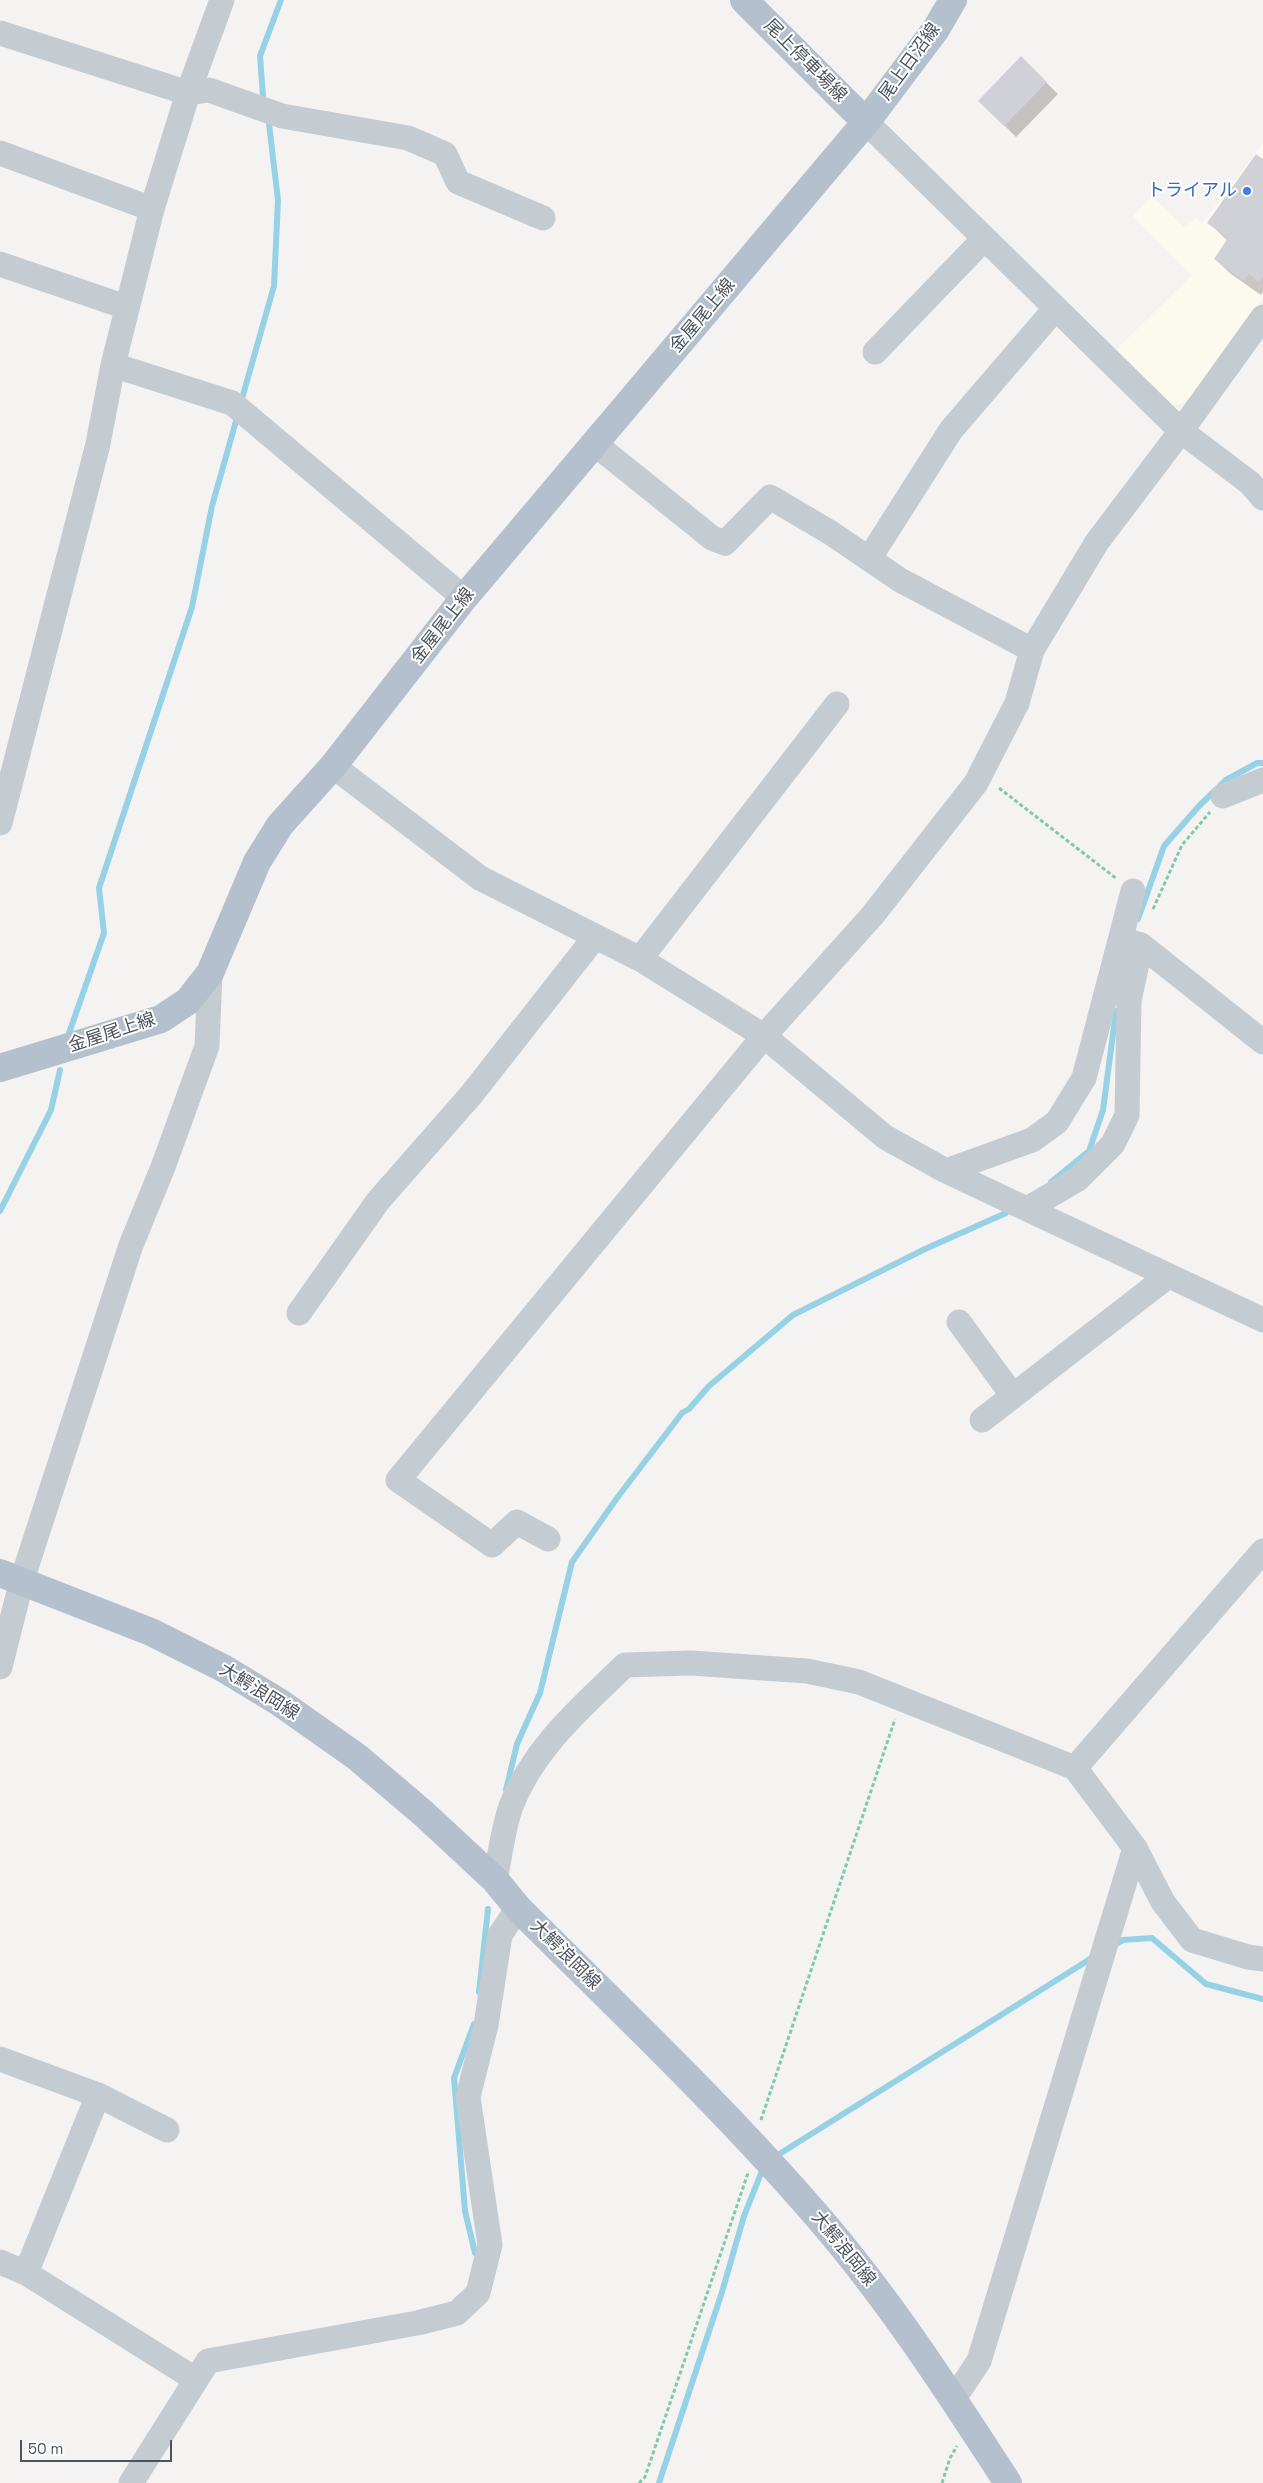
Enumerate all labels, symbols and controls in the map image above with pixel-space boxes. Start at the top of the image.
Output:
street label: 尾上停車場線 [759,15,851,107]
street label: 尾上日沼線 [875,19,945,105]
place label: トライアル [1147,180,1237,202]
marker: トライアル [1241,185,1253,197]
street label: 金屋尾上線 [666,275,740,357]
street label: 金屋尾上線 [407,584,479,668]
street label: 金屋尾上線 [66,1009,158,1057]
street label: 大鰐浪岡線 [215,1659,303,1725]
street label: 大鰐浪岡線 [526,1916,604,1994]
street label: 大鰐浪岡線 [806,2207,880,2291]
scale bar [22,2430,175,2462]
text: 50 m [28,2439,63,2458]

